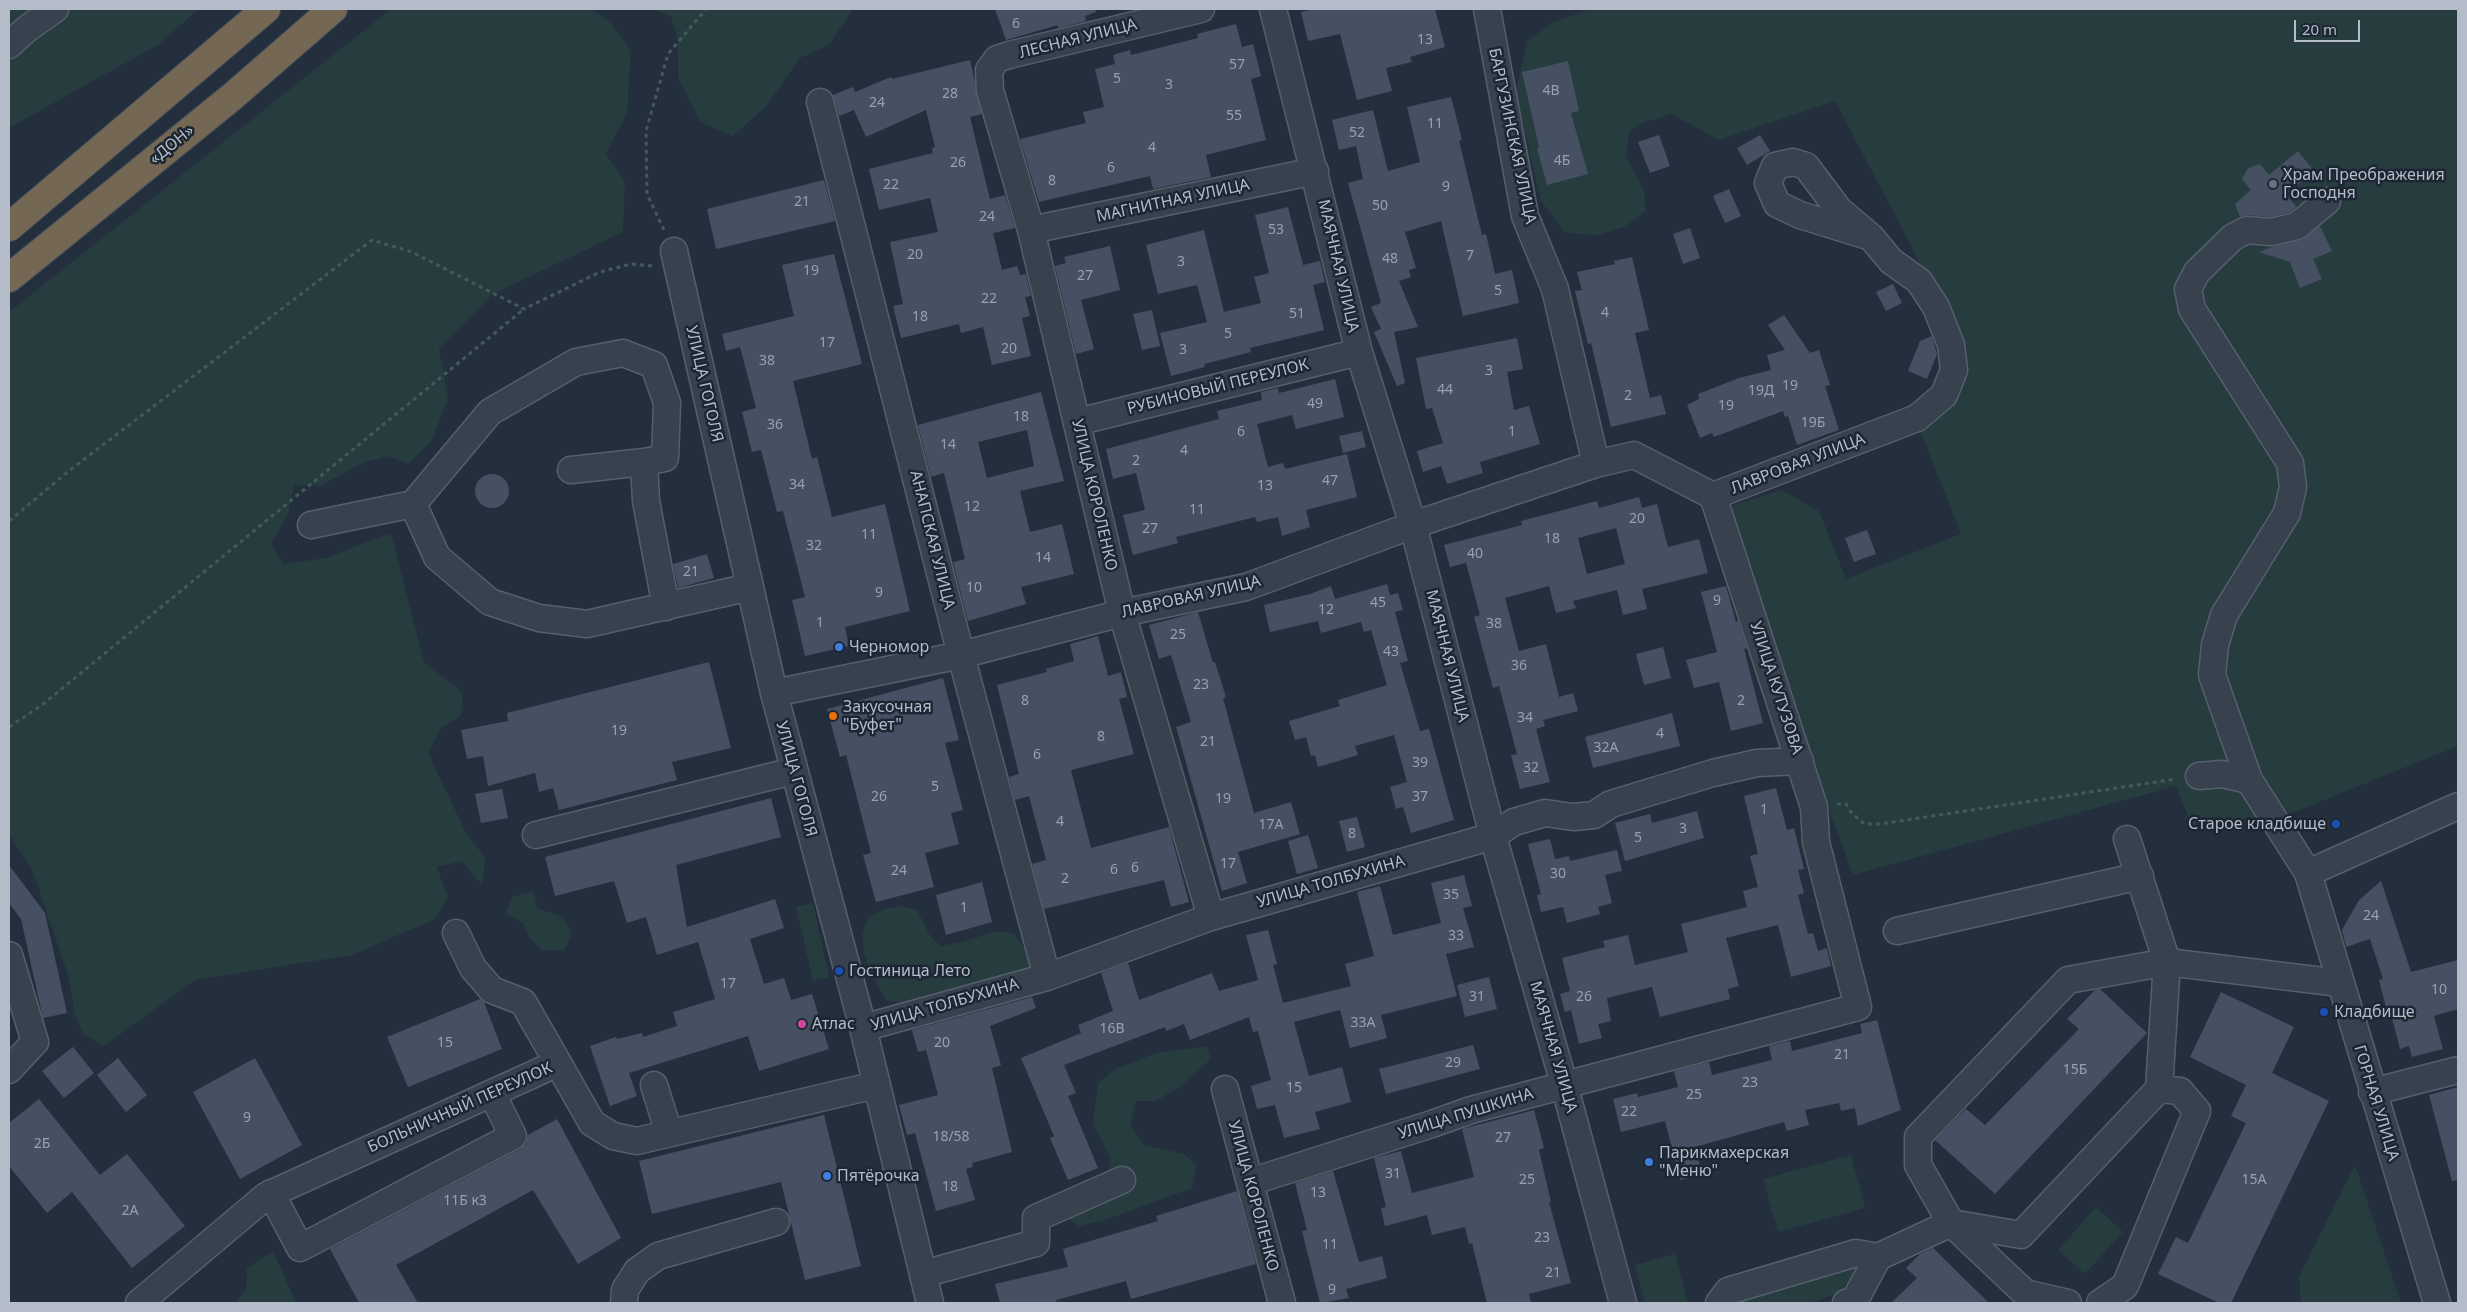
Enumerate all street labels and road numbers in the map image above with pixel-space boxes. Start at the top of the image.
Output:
street label: ЛЕСНАЯ УЛИЦА [1017,15,1139,63]
street label: БАРГУЗИНСКАЯ УЛИЦА [1484,46,1540,226]
street label: «ДОН» [146,121,198,169]
street label: МАГНИТНАЯ УЛИЦА [1095,175,1251,227]
street label: МАЯЧНАЯ УЛИЦА [1313,198,1363,334]
street label: УЛИЦА ГОГОЛЯ [681,324,727,444]
street label: РУБИНОВЫЙ ПЕРЕУЛОК [1125,355,1311,419]
street label: УЛИЦА КОРОЛЕНКО [1067,417,1121,573]
street label: ЛАВРОВАЯ УЛИЦА [1728,430,1868,498]
street label: АНАПСКАЯ УЛИЦА [905,469,959,611]
street label: ЛАВРОВАЯ УЛИЦА [1119,572,1263,622]
street label: МАЯЧНАЯ УЛИЦА [1421,588,1473,724]
street label: УЛИЦА КУТУЗОВА [1745,619,1807,757]
street label: УЛИЦА ГОГОЛЯ [771,719,821,839]
street label: УЛИЦА ТОЛБУХИНА [1255,852,1407,912]
street label: УЛИЦА ТОЛБУХИНА [869,975,1021,1035]
street label: МАЯЧНАЯ УЛИЦА [1525,979,1581,1115]
street label: ГОРНАЯ УЛИЦА [2349,1043,2403,1163]
street label: БОЛЬНИЧНЫЙ ПЕРЕУЛОК [365,1059,555,1157]
street label: УЛИЦА ПУШКИНА [1396,1084,1536,1144]
street label: УЛИЦА КОРОЛЕНКО [1224,1119,1282,1273]

